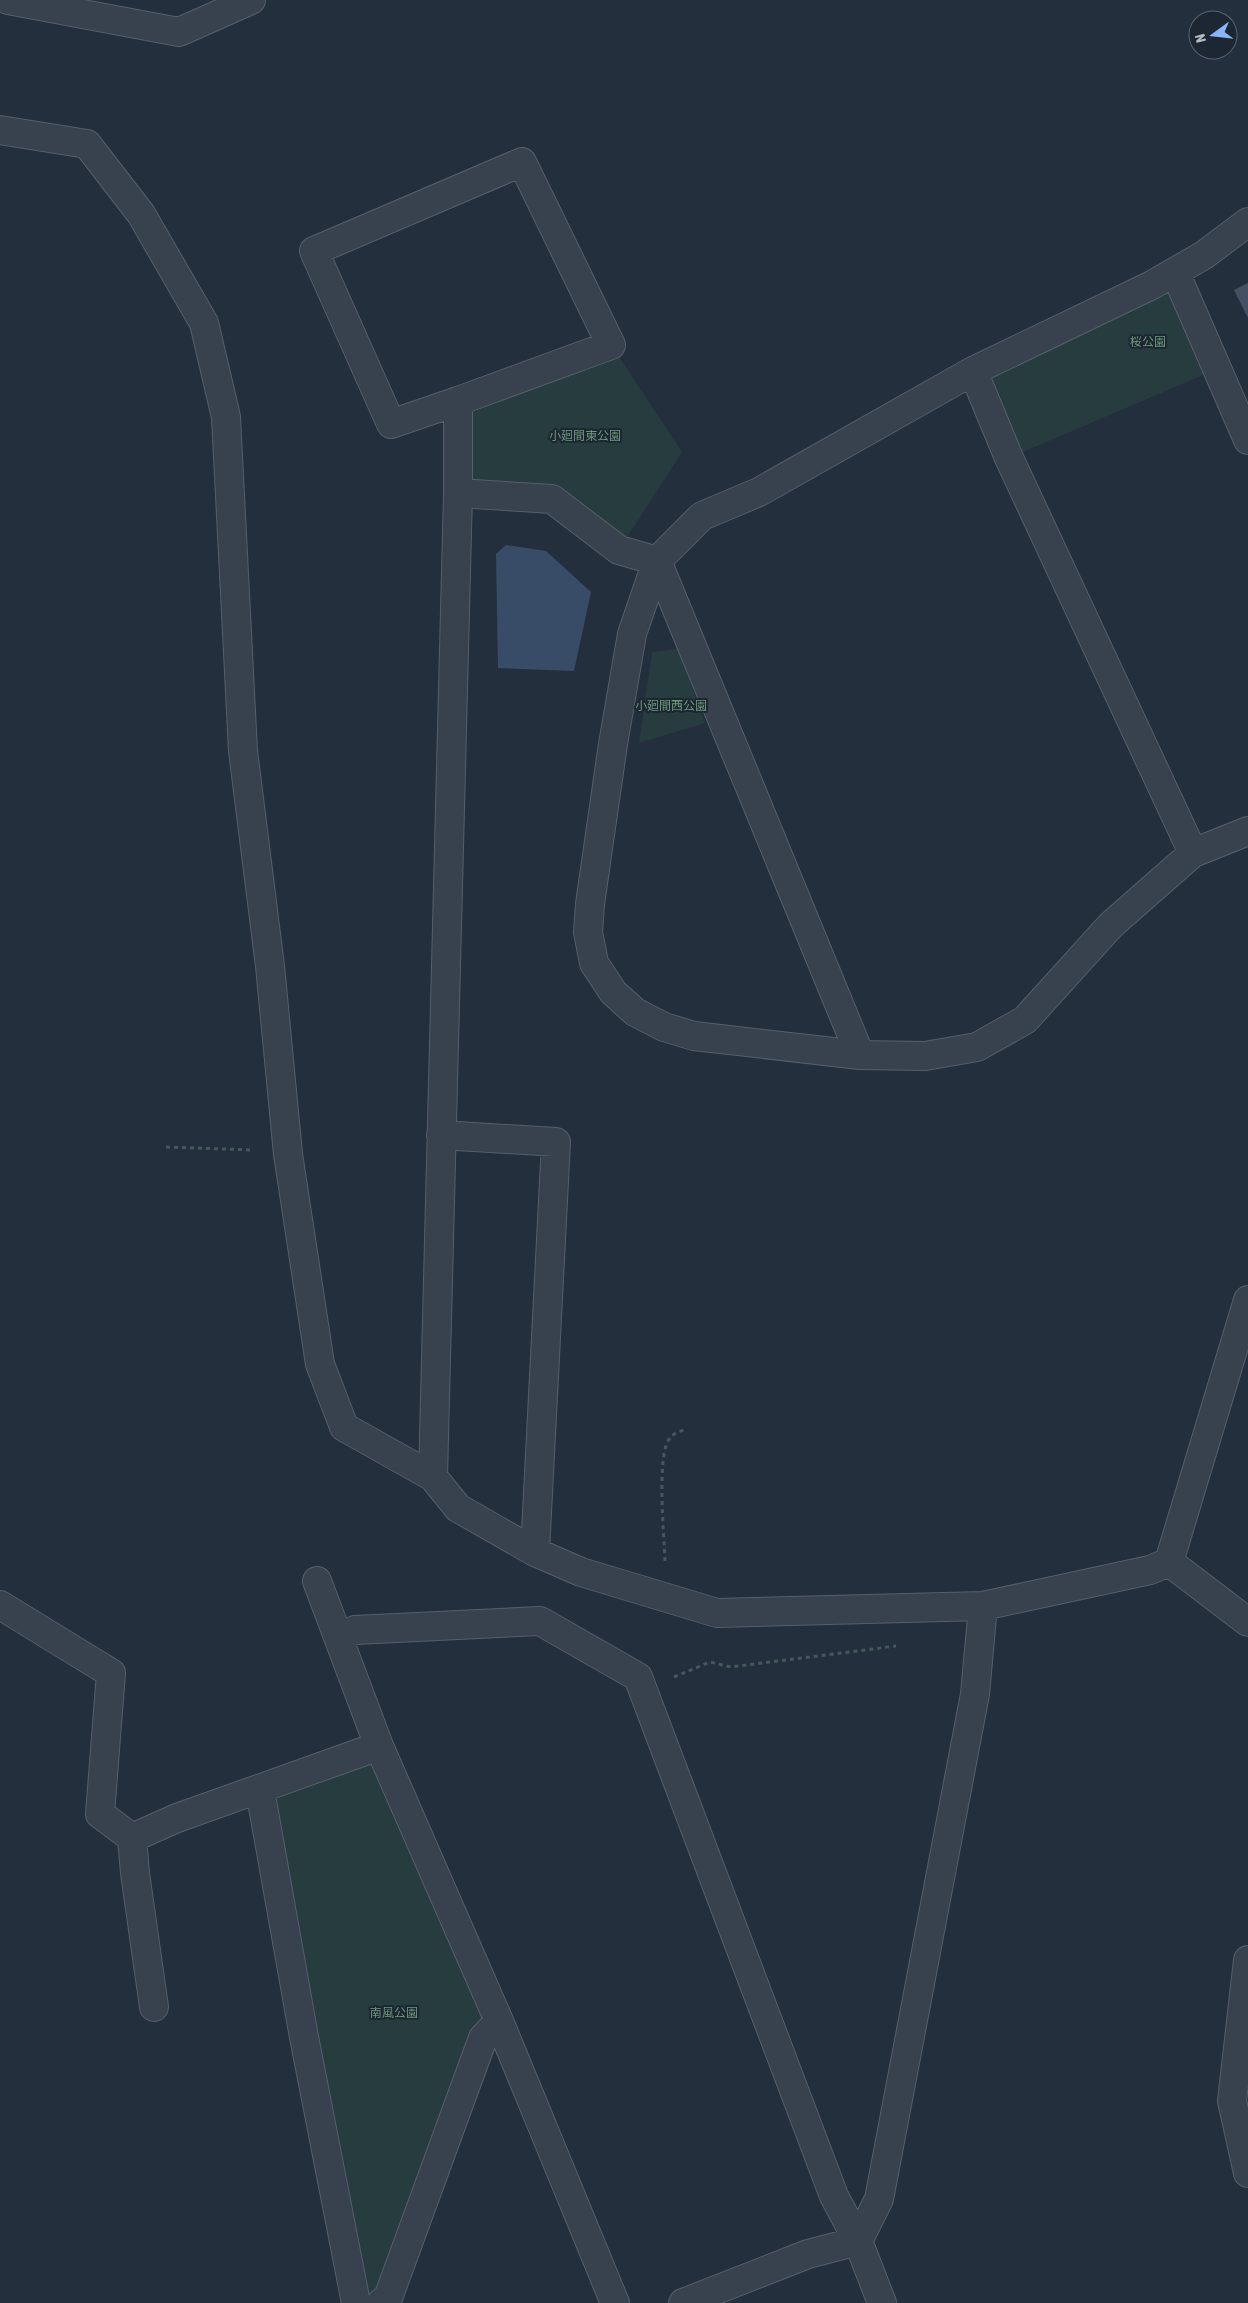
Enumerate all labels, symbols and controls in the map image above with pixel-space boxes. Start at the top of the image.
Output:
north arrow [1188,10,1238,60]
text: N [1192,32,1209,44]
park label: 桜公園 [1130,335,1166,349]
park label: 小廻間東公園 [549,429,621,443]
park label: 小廻間西公園 [635,699,707,713]
park label: 南風公園 [370,2006,418,2020]

